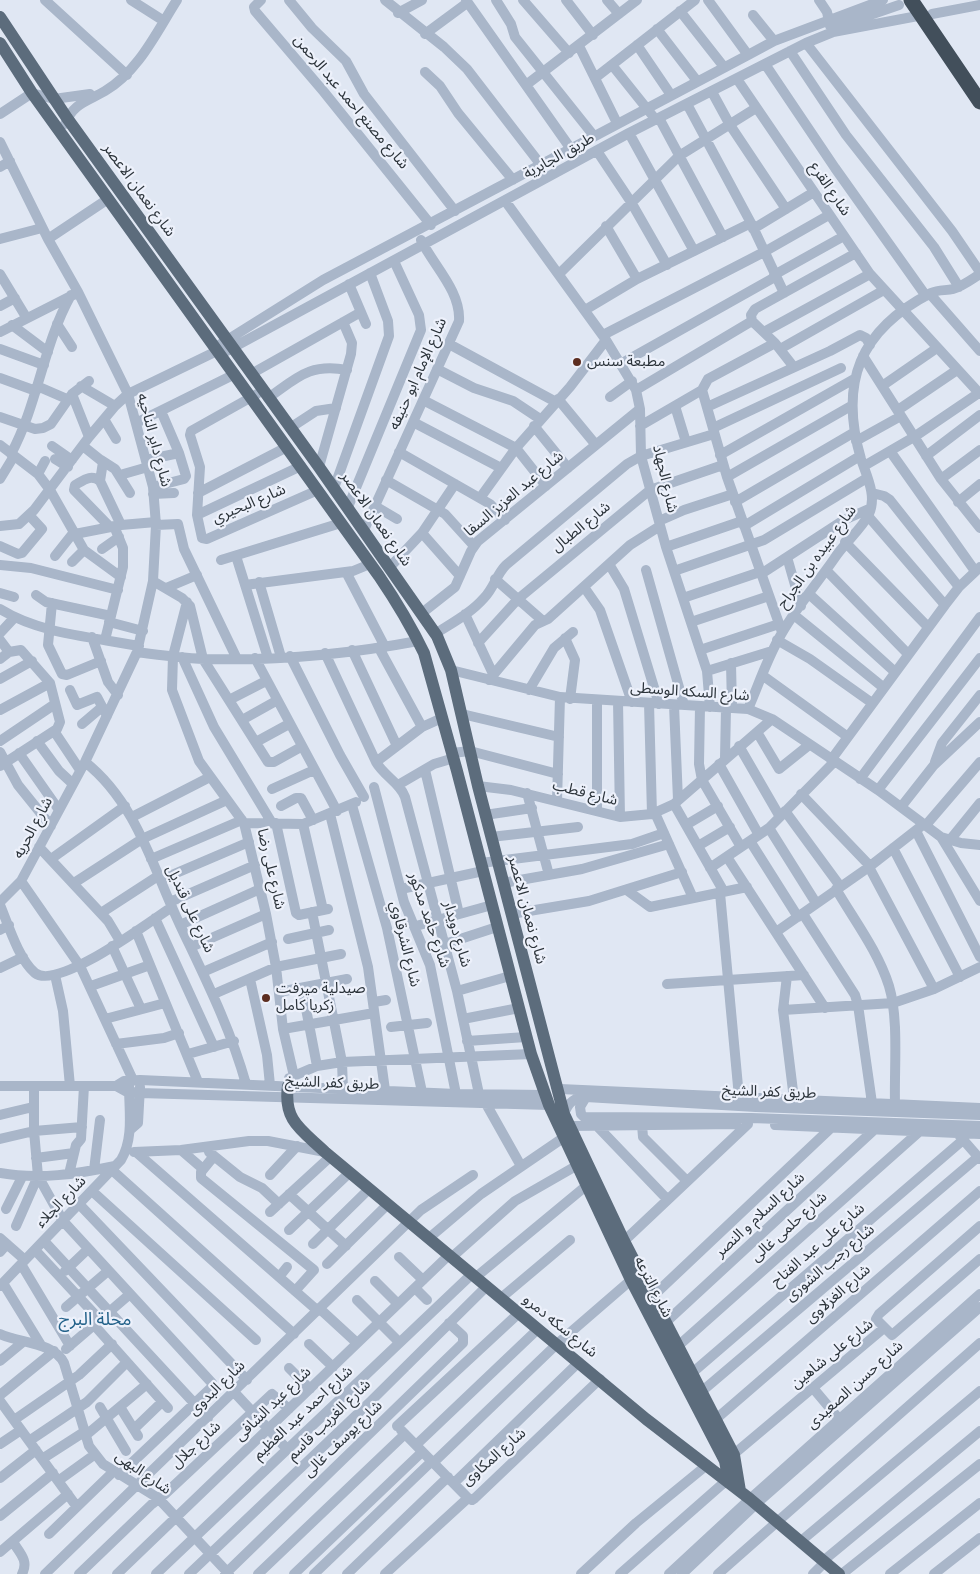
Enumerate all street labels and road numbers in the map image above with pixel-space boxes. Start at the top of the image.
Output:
street label: شارع مصنع احمد عبد الرحمن [290,31,412,173]
street label: طريق الجابرية [520,129,598,183]
street label: شارع نعمان الاعصر [99,140,179,240]
street label: شارع القرع [805,159,855,219]
street label: شارع الإمام ابو حنيفه [385,315,451,433]
street label: شارع داير الناحيه [133,391,175,489]
street label: شارع الجهاد [648,443,682,515]
street label: شارع عبد العزيز السقا [461,447,567,541]
street label: شارع نعمان الاعصر [337,468,415,570]
street label: شارع البحيري [210,480,288,528]
street label: شارع الطبال [548,498,614,556]
street label: شارع عبيده بن الجراح [774,502,860,612]
street label: شارع السكه الوسطى [630,679,750,705]
street label: شارع قطب [551,776,619,810]
street label: شارع الحريه [9,794,57,862]
street label: شارع على رضا [253,827,289,911]
street label: شارع نعمان الاعصر [504,854,550,966]
street label: شارع على قنديل [162,862,218,956]
street label: شارع حامد مدكور [404,870,454,970]
street label: شارع الشرقاوي [386,899,424,989]
street label: شارع دويدار [439,899,475,969]
street label: طريق كفر الشيخ [284,1072,380,1094]
street label: طريق كفر الشيخ [721,1081,817,1103]
street label: شارع السلام و النصر [711,1169,809,1261]
street label: شارع الجلاء [32,1172,90,1232]
street label: شارع حلمى غالى [747,1188,831,1266]
street label: شارع على عبد الفتاح [768,1199,868,1291]
street label: شارع رجب الشورى [782,1221,878,1305]
street label: شارع الترعه [630,1253,676,1321]
street label: شارع الغزلاوى [802,1261,874,1327]
street label: شارع سكه دمرو [519,1290,601,1362]
street label: شارع على شاهين [787,1315,877,1393]
street label: شارع حسن الصعيدى [803,1337,907,1433]
street label: شارع البدوى [185,1357,249,1419]
street label: شارع احمد عبد العظيم [249,1362,357,1464]
street label: شارع عبد الشافى [231,1363,315,1445]
street label: شارع الغريب قاسم [283,1376,375,1464]
street label: شارع يوسف غالى [300,1397,386,1481]
street label: شارع جلال [168,1418,224,1472]
street label: شارع المكاوى [458,1424,530,1490]
street label: شارع البهى [112,1447,174,1499]

